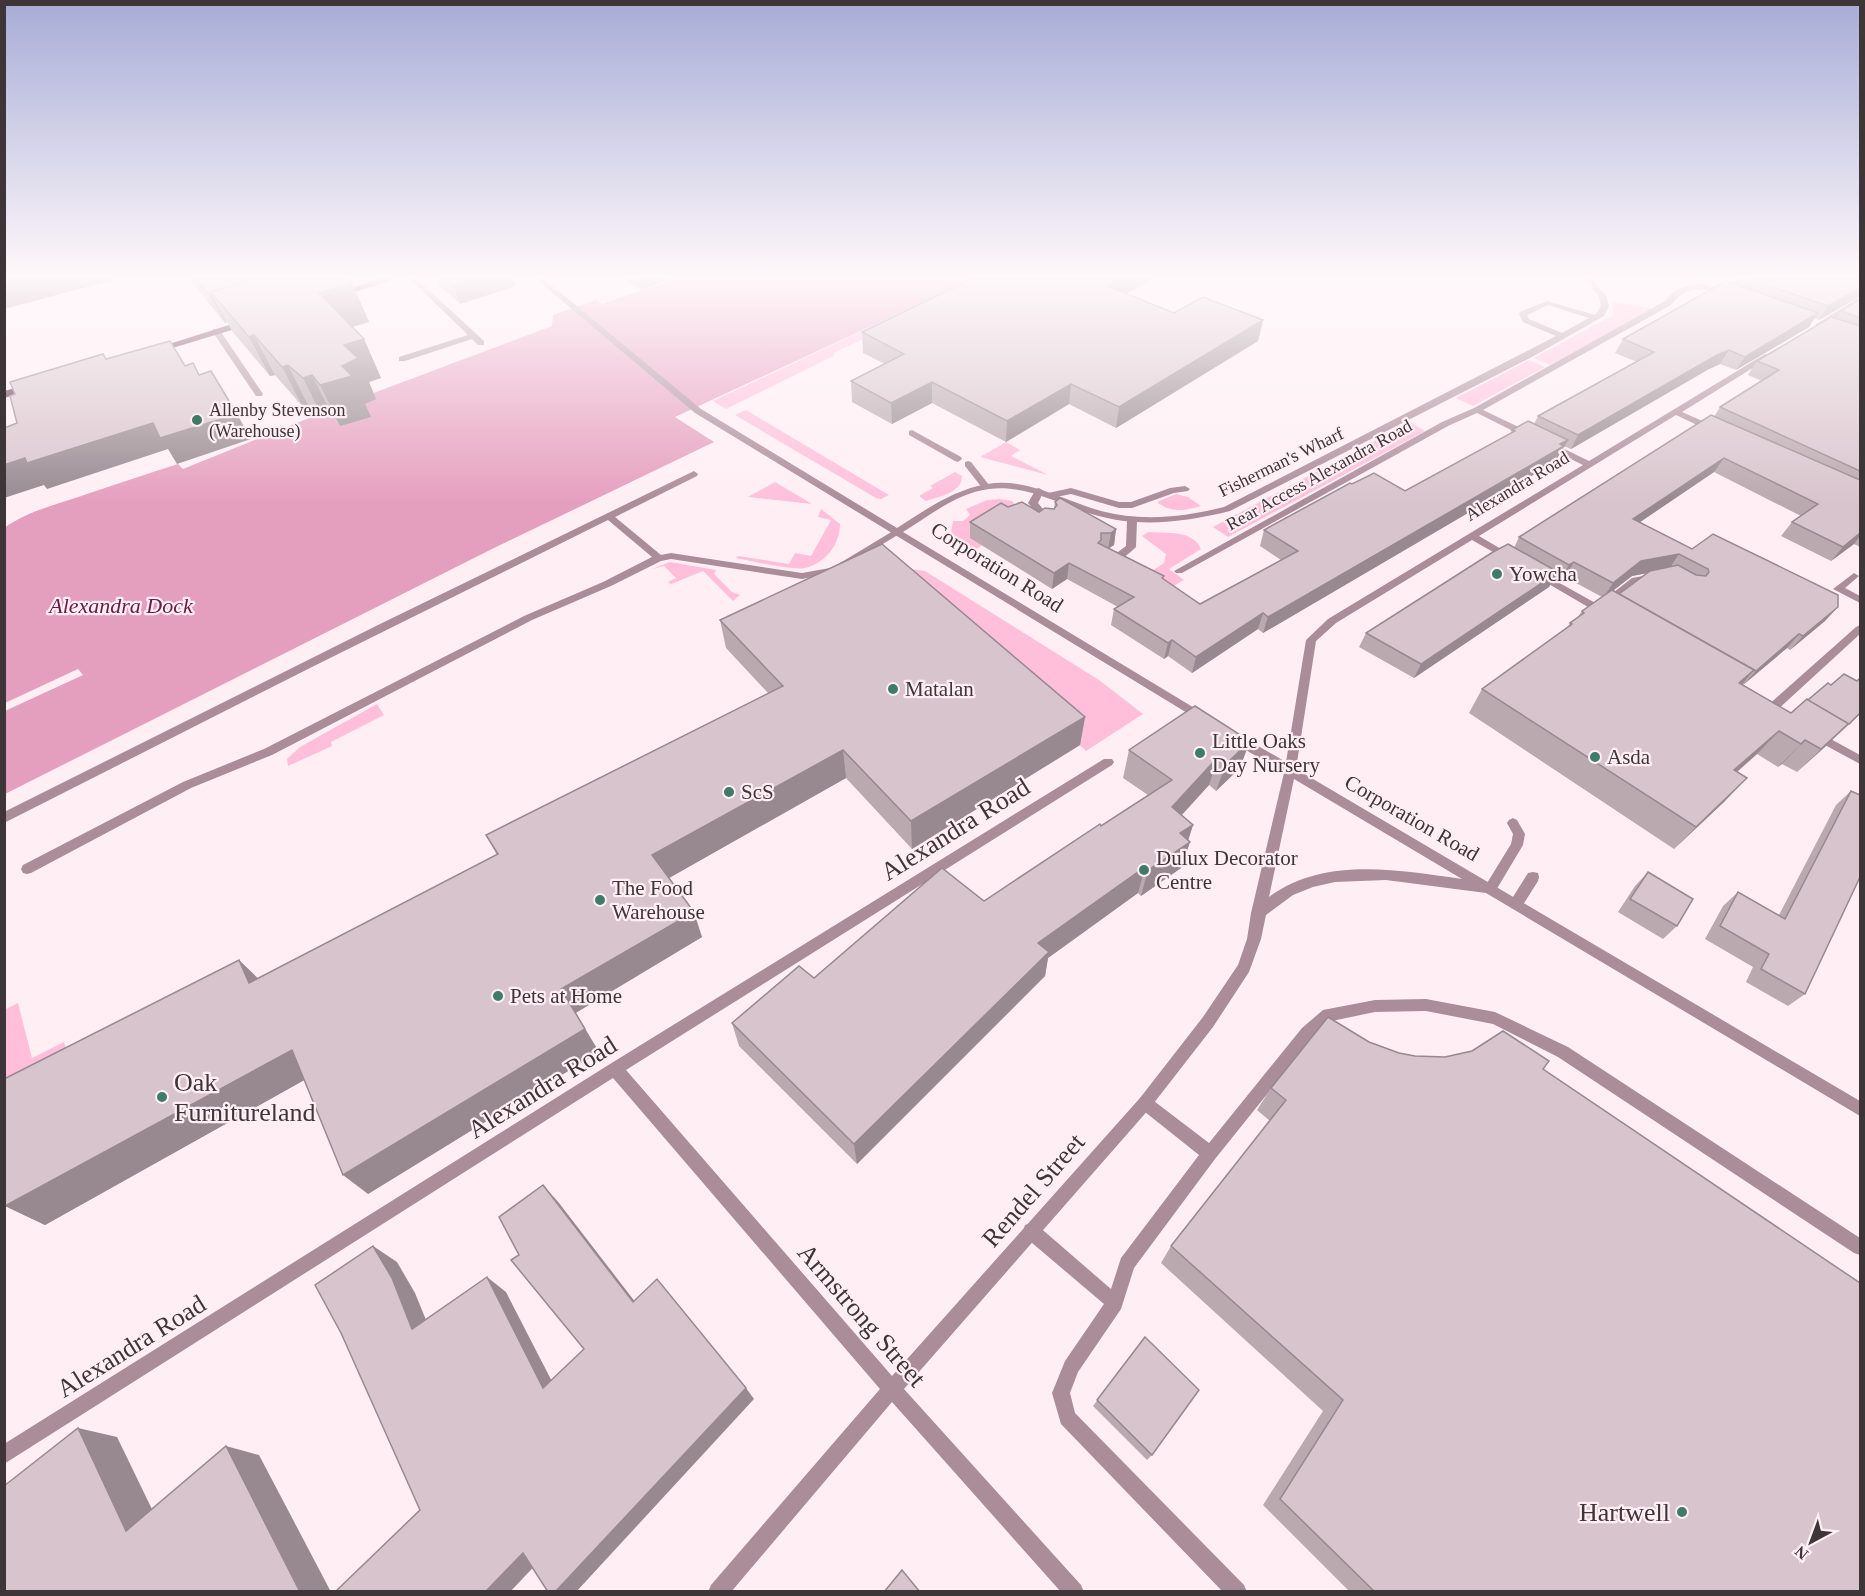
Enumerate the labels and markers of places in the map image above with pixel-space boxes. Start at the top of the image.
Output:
place label: Allenby Stevenson (Warehouse) [209,400,346,442]
marker: Allenby Stevenson (Warehouse) [190,413,204,427]
place label: Yowcha [1509,562,1578,586]
marker: Yowcha [1490,567,1504,581]
place label: Matalan [905,677,974,701]
marker: Matalan [886,682,900,696]
place label: Little Oaks Day Nursery [1212,729,1320,777]
place label: Asda [1607,745,1651,769]
marker: Little Oaks Day Nursery [1193,746,1207,760]
marker: Asda [1588,750,1602,764]
place label: ScS [741,780,774,804]
marker: ScS [722,785,736,799]
place label: Dulux Decorator Centre [1156,846,1298,894]
marker: Dulux Decorator Centre [1137,863,1151,877]
place label: The Food Warehouse [612,876,705,924]
marker: The Food Warehouse [593,893,607,907]
place label: Pets at Home [510,984,622,1008]
marker: Pets at Home [491,989,505,1003]
place label: Oak Furnitureland [174,1068,316,1127]
marker: Oak Furnitureland [155,1090,169,1104]
place label: Hartwell [1579,1498,1670,1527]
marker: Hartwell [1675,1505,1689,1519]

